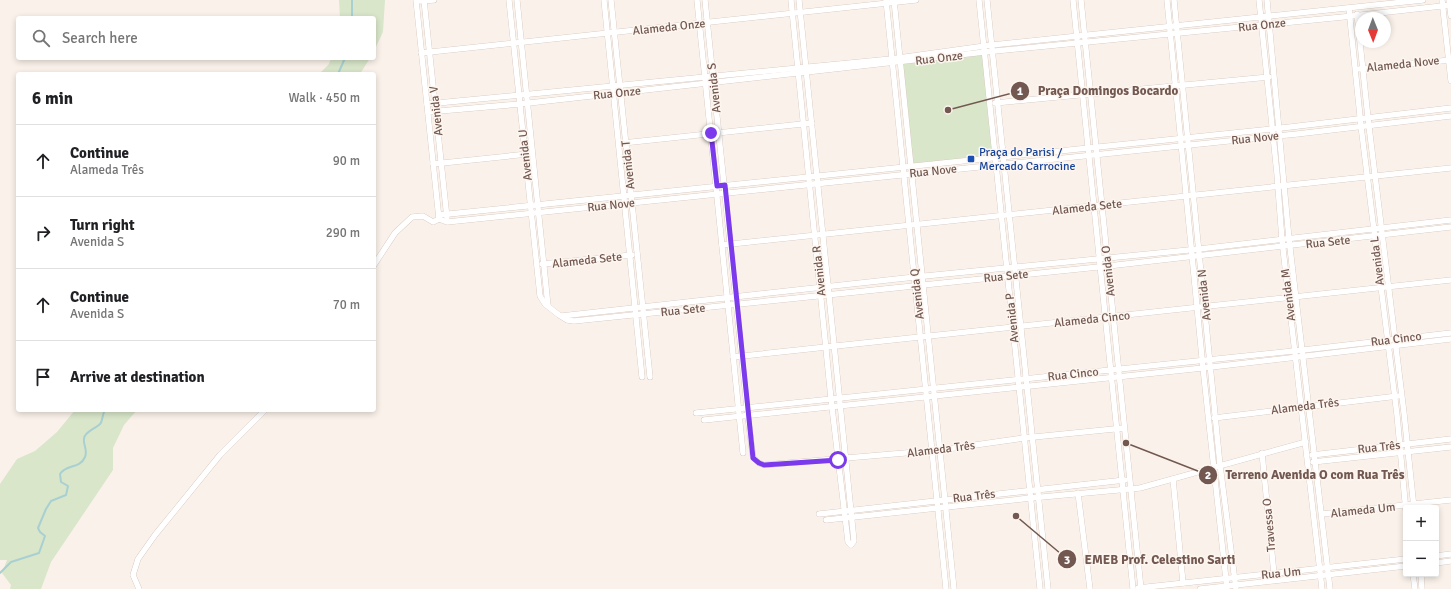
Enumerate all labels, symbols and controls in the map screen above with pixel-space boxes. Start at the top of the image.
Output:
north arrow [1355,12,1391,48]
search box [16,16,376,60]
street label: Alameda Onze [632,16,706,39]
street label: Rua Onze [1237,16,1287,35]
icon: search [30,27,52,49]
text: Search here [62,29,138,47]
street label: Rua Onze [914,48,964,69]
street label: Alameda Nove [1366,53,1440,76]
street label: Avenida S [704,62,725,114]
callout: Praça Domingos Bocardo [1010,78,1187,103]
text: Praça Domingos Bocardo [1038,83,1179,99]
street label: Rua Onze [592,84,642,103]
text: 1 [1017,84,1024,99]
street label: Avenida V [426,85,447,137]
text: 6 min [32,88,73,109]
text: Walk · 450 m [289,90,360,106]
route end [702,124,720,142]
street label: Avenida U [515,129,536,181]
street label: Rua Nove [1230,129,1280,148]
street label: Avenida T [618,140,639,190]
text: Continue [70,144,129,162]
place label: Praça do Parisi / Mercado Carrocine [979,145,1076,174]
icon: ahead [32,150,54,172]
text: 90 m [333,153,360,169]
marker: Praça do Parisi / Mercado Carrocine [966,154,976,164]
text: Alameda Três [70,162,144,178]
street label: Rua Nove [908,162,958,181]
street label: Rua Nove [586,196,636,215]
street label: Alameda Sete [1051,196,1123,219]
text: Turn right [70,216,135,234]
icon: right [32,222,54,244]
text: 290 m [326,225,360,241]
street label: Rua Sete [1305,233,1351,252]
text: Avenida S [70,234,124,250]
street label: Avenida L [1367,235,1388,286]
street label: Avenida R [809,245,830,297]
street label: Avenida O [1098,245,1119,297]
street label: Alameda Sete [551,249,623,272]
street label: Rua Sete [983,267,1029,286]
street label: Avenida Q [907,268,928,320]
street label: Avenida M [1278,268,1299,322]
street label: Avenida N [1194,269,1215,321]
text: Continue [70,288,129,306]
street label: Avenida P [1002,292,1023,344]
icon: ahead [32,294,54,316]
text: 70 m [333,297,360,313]
street label: Rua Sete [660,301,706,320]
text: Avenida S [70,306,124,322]
street label: Alameda Cinco [1053,308,1131,331]
street label: Rua Cinco [1370,329,1422,350]
street label: Rua Cinco [1047,364,1099,385]
icon: arrive [32,366,54,388]
text: Arrive at destination [70,368,205,386]
street label: Alameda Três [1270,395,1340,418]
street label: Alameda Três [906,438,976,461]
street label: Rua Três [1357,438,1401,457]
route start [829,451,847,469]
callout: Terreno Avenida O com Rua Três [1198,462,1413,487]
text: Terreno Avenida O com Rua Três [1226,467,1405,483]
text: 2 [1205,468,1211,483]
street label: Rua Três [952,486,996,507]
street label: Travessa O [1260,497,1279,552]
street label: Alameda Um [1330,500,1396,521]
map controls [1403,505,1439,577]
button: + [1403,505,1439,541]
button: − [1403,541,1439,577]
callout: EMEB Prof. Celestino Sarti [1057,547,1244,572]
text: EMEB Prof. Celestino Sarti [1085,552,1236,568]
text: 3 [1064,553,1070,568]
street label: Rua Um [1260,564,1302,583]

